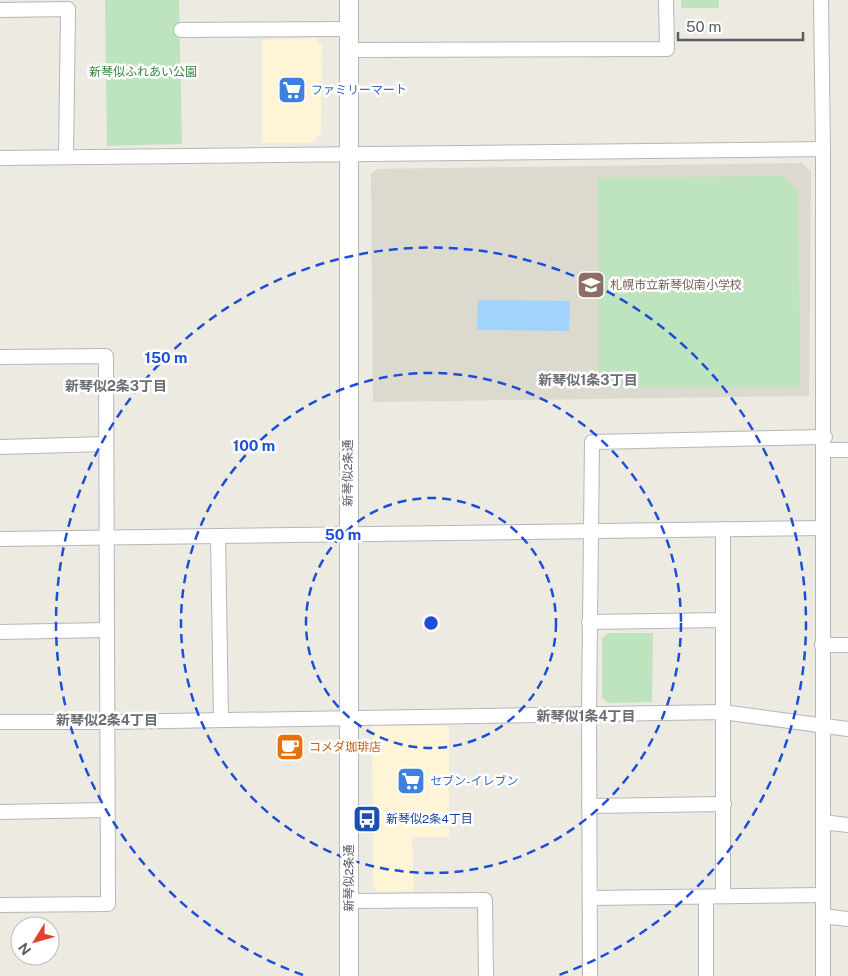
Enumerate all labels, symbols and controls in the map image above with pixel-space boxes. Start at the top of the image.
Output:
scale bar [678,10,803,42]
text: 50 m [686,18,721,35]
park label: 新琴似ふれあい公園 [89,65,197,79]
supermarket icon: ファミリーマート [277,75,307,105]
place label: ファミリーマート [311,83,407,97]
school or university icon: 札幌市立新琴似南小学校 [576,270,606,300]
place label: 札幌市立新琴似南小学校 [610,278,742,292]
text: 150 m [144,349,188,366]
district label: 新琴似1条3丁目 [538,372,638,388]
district label: 新琴似2条3丁目 [65,378,167,394]
text: 100 m [233,437,275,454]
street label: 新琴似2条通 [341,439,355,507]
text: 50 m [325,526,361,543]
centre of rings [422,614,440,632]
district label: 新琴似1条4丁目 [536,708,636,724]
district label: 新琴似2条4丁目 [56,712,158,728]
cafe icon: コメダ珈琲店 [275,732,305,762]
place label: コメダ珈琲店 [309,740,381,754]
supermarket icon: セブン-イレブン [396,766,426,796]
place label: セブン-イレブン [430,774,519,788]
bus stop icon: 新琴似2条4丁目 [352,804,382,834]
place label: 新琴似2条4丁目 [386,812,473,826]
street label: 新琴似2条通 [342,844,356,912]
north arrow [10,916,60,966]
text: N [15,940,34,958]

